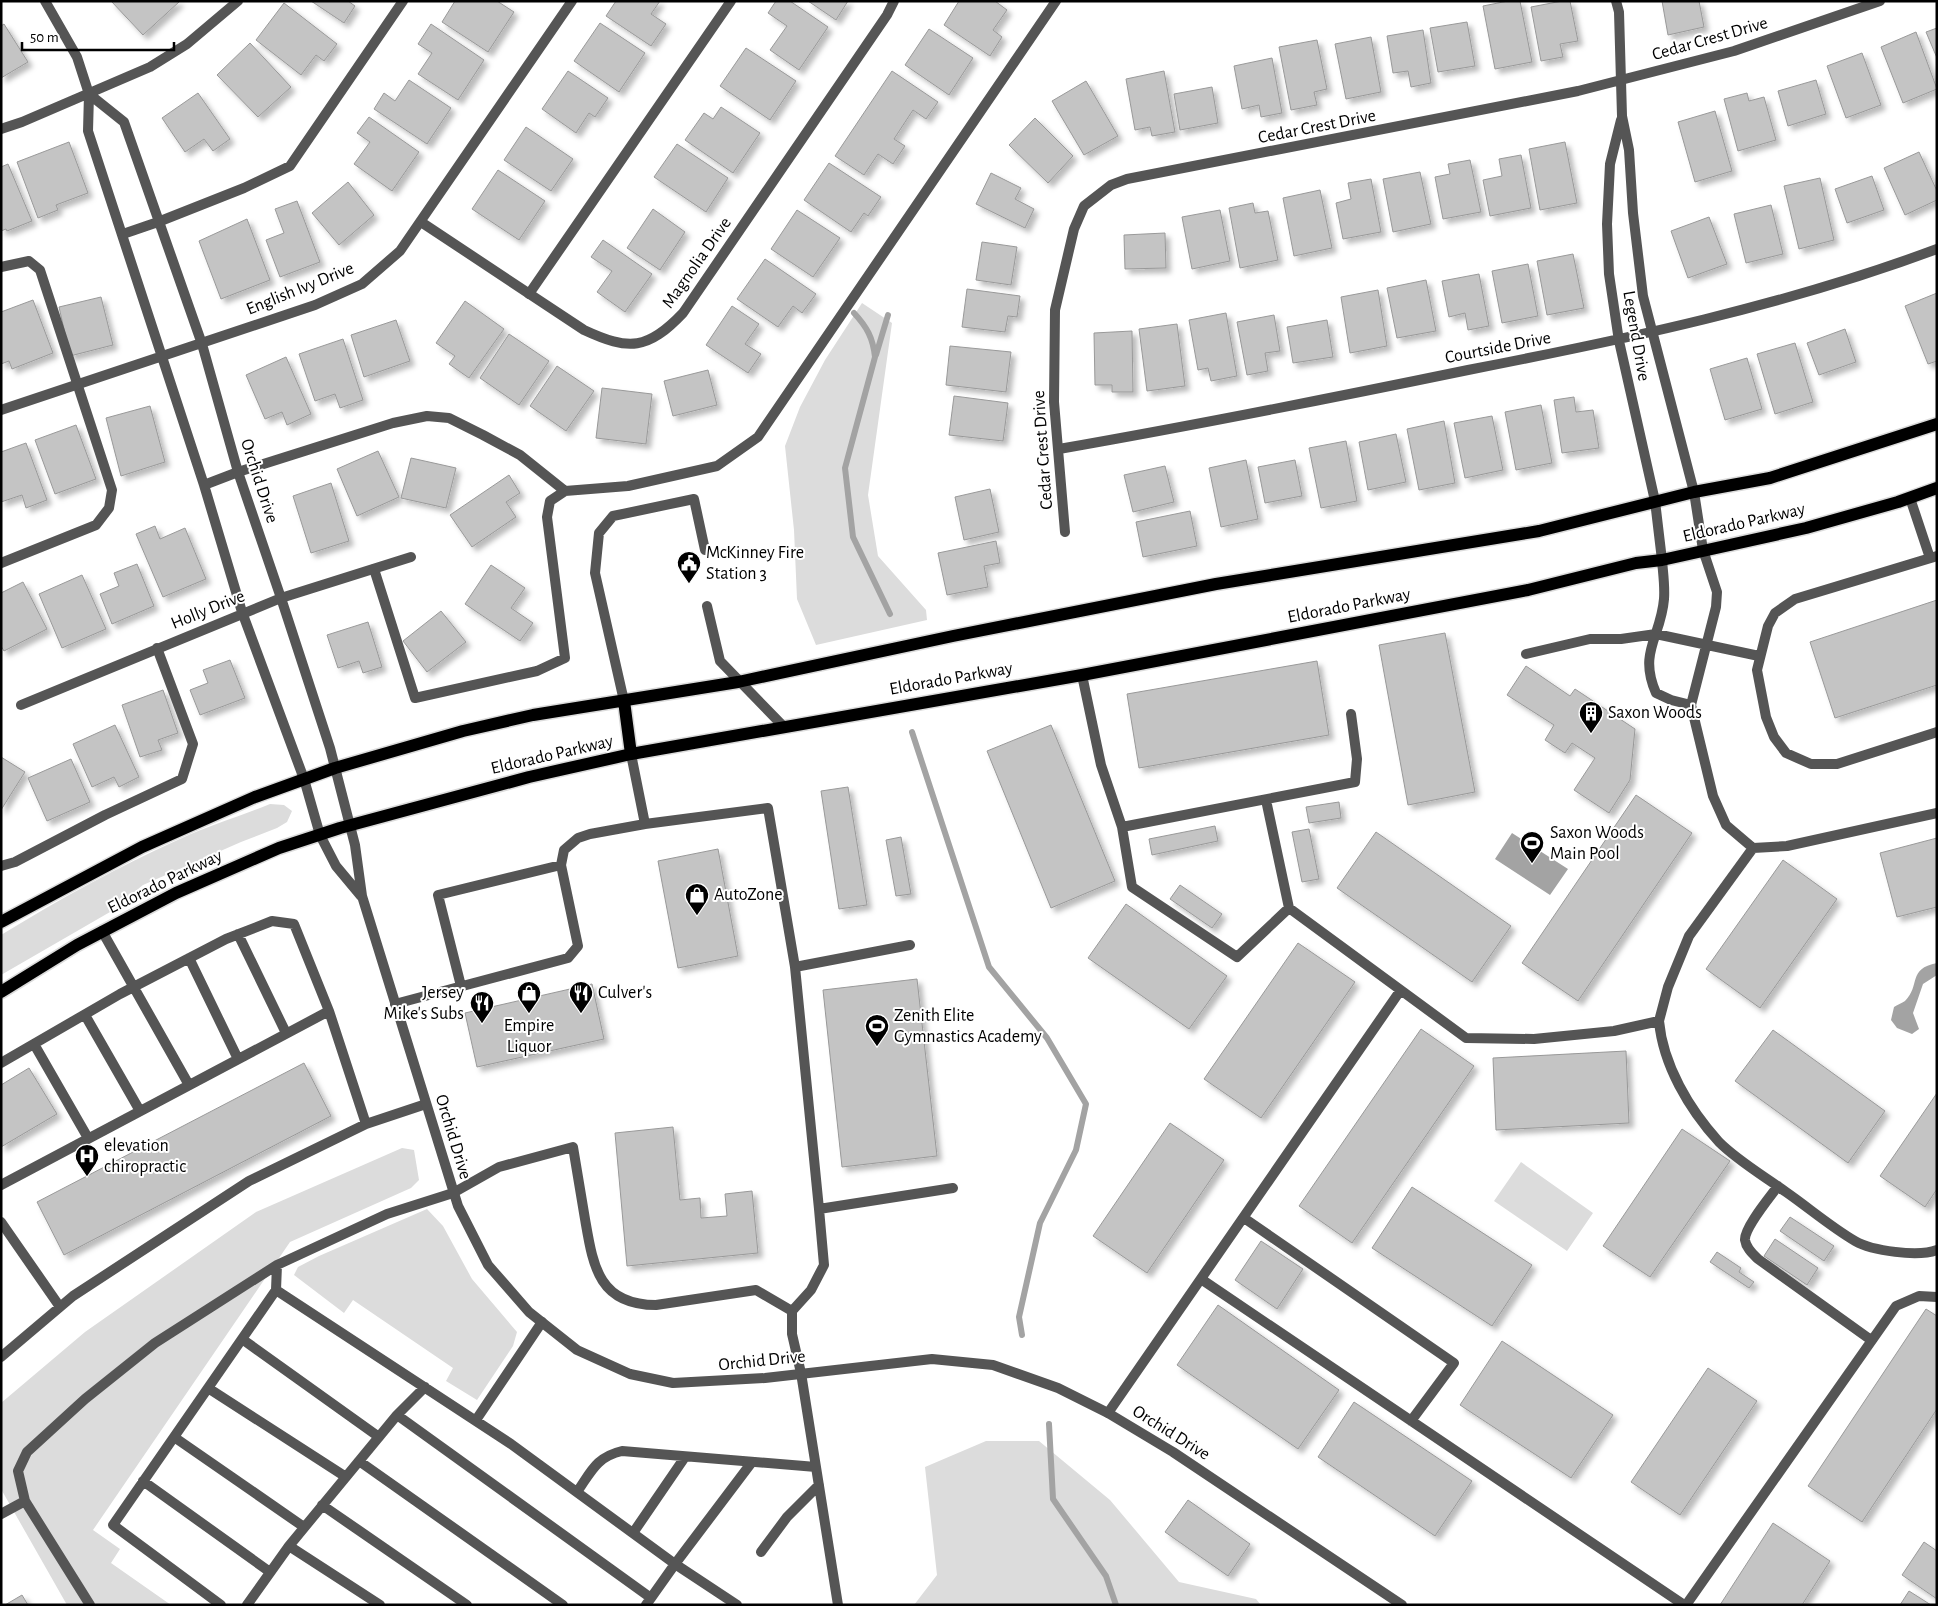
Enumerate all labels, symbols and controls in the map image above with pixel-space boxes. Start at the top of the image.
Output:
street label: Cedar Crest Drive [1650,14,1770,64]
scale bar [22,20,175,52]
text: 50 m [30,30,59,45]
street label: Cedar Crest Drive [1257,107,1377,147]
street label: Magnolia Drive [659,214,735,312]
street label: English Ivy Drive [244,259,356,319]
street label: Legend Drive [1619,289,1653,383]
street label: Courtside Drive [1444,329,1552,367]
street label: Cedar Crest Drive [1030,390,1056,510]
street label: Orchid Drive [237,437,281,525]
street label: Eldorado Parkway [1681,500,1807,546]
place label: McKinney Fire Station 3 [706,544,804,583]
public building icon: McKinney Fire Station 3 [676,550,702,584]
street label: Eldorado Parkway [1286,585,1412,627]
street label: Holly Drive [169,587,247,633]
street label: Eldorado Parkway [888,659,1014,699]
building icon: Saxon Woods [1578,700,1604,734]
place label: Saxon Woods [1608,704,1702,722]
street label: Eldorado Parkway [489,732,615,778]
place label: Saxon Woods Main Pool [1550,824,1644,863]
sports icon: Saxon Woods Main Pool [1519,830,1545,864]
street label: Eldorado Parkway [105,846,225,917]
shop icon: AutoZone [684,882,710,916]
place label: AutoZone [714,886,783,904]
shop icon: Empire Liquor [516,980,542,1014]
restaurant icon: Culver's [568,980,594,1014]
place label: Jersey Mike's Subs [383,984,464,1023]
place label: Culver's [598,984,652,1002]
restaurant icon: Jersey Mike's Subs [469,990,495,1024]
place label: Zenith Elite Gymnastics Academy [894,1007,1042,1046]
sports icon: Zenith Elite Gymnastics Academy [864,1013,890,1047]
place label: Empire Liquor [504,1017,554,1056]
street label: Orchid Drive [432,1092,474,1182]
place label: elevation chiropractic [104,1137,186,1176]
hospital icon: elevation chiropractic [74,1143,100,1177]
street label: Orchid Drive [717,1347,807,1375]
street label: Orchid Drive [1129,1402,1213,1464]

